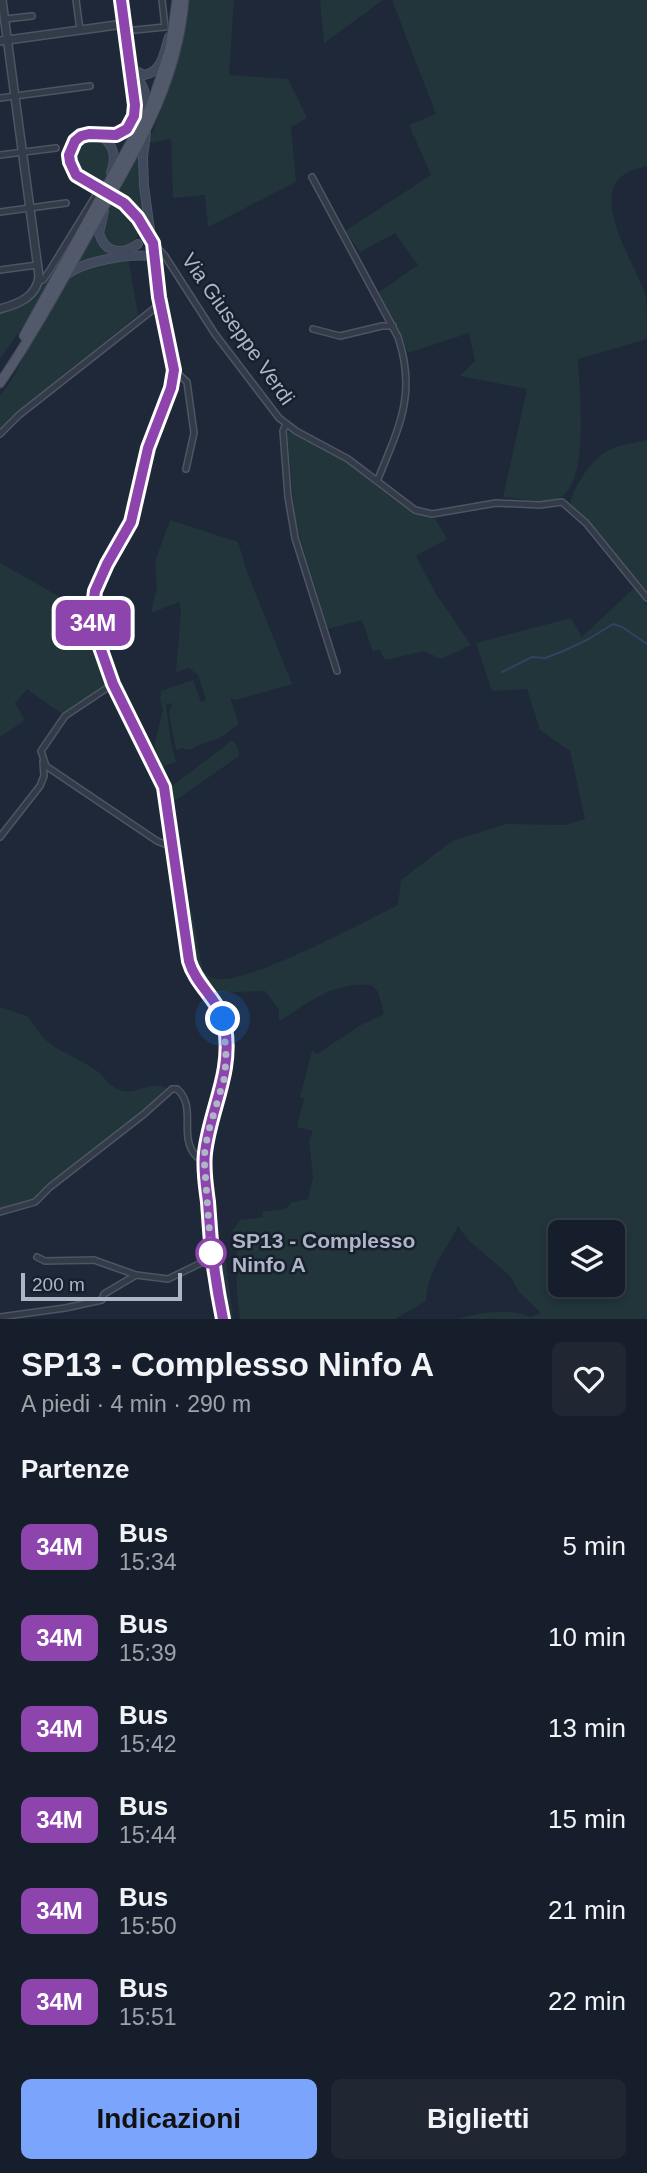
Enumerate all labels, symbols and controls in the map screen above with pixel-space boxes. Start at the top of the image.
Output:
street label: Via Giuseppe Verdi [178,249,299,409]
line badge: 34M [53,600,133,646]
text: 34M [70,609,116,636]
your location [205,1001,240,1036]
map controls [548,1220,625,1297]
button: layers [548,1220,625,1297]
place label: SP13 - Complesso Ninfo A [232,1229,415,1276]
marker: SP13 - Complesso Ninfo A [196,1238,226,1268]
scale bar [21,1270,182,1302]
text: 200 m [32,1274,85,1295]
button: heart [552,1342,626,1416]
text: SP13 - Complesso Ninfo A [21,1346,434,1383]
text: A piedi · 4 min · 290 m [21,1391,251,1417]
text: Partenze [21,1454,129,1484]
text: Bus [119,1518,168,1548]
text: 5 min [562,1531,626,1561]
text: 34M [36,1533,83,1560]
text: 15:34 [119,1549,177,1575]
text: Bus [119,1609,168,1639]
text: 10 min [548,1622,626,1652]
text: 34M [36,1624,83,1651]
text: 15:39 [119,1640,177,1666]
text: Bus [119,1700,168,1730]
text: 13 min [548,1713,626,1743]
text: 34M [36,1715,83,1742]
text: 15:42 [119,1731,177,1757]
text: Bus [119,1791,168,1821]
text: 15 min [548,1804,626,1834]
text: 34M [36,1806,83,1833]
text: 15:44 [119,1822,177,1848]
text: Bus [119,1882,168,1912]
text: 21 min [548,1895,626,1925]
text: 34M [36,1897,83,1924]
text: 15:50 [119,1913,177,1939]
text: Bus [119,1973,168,2003]
text: 22 min [548,1986,626,2016]
text: 34M [36,1988,83,2015]
text: 15:51 [119,2004,177,2030]
button: Indicazioni [21,2079,317,2159]
button: Biglietti [331,2079,626,2159]

